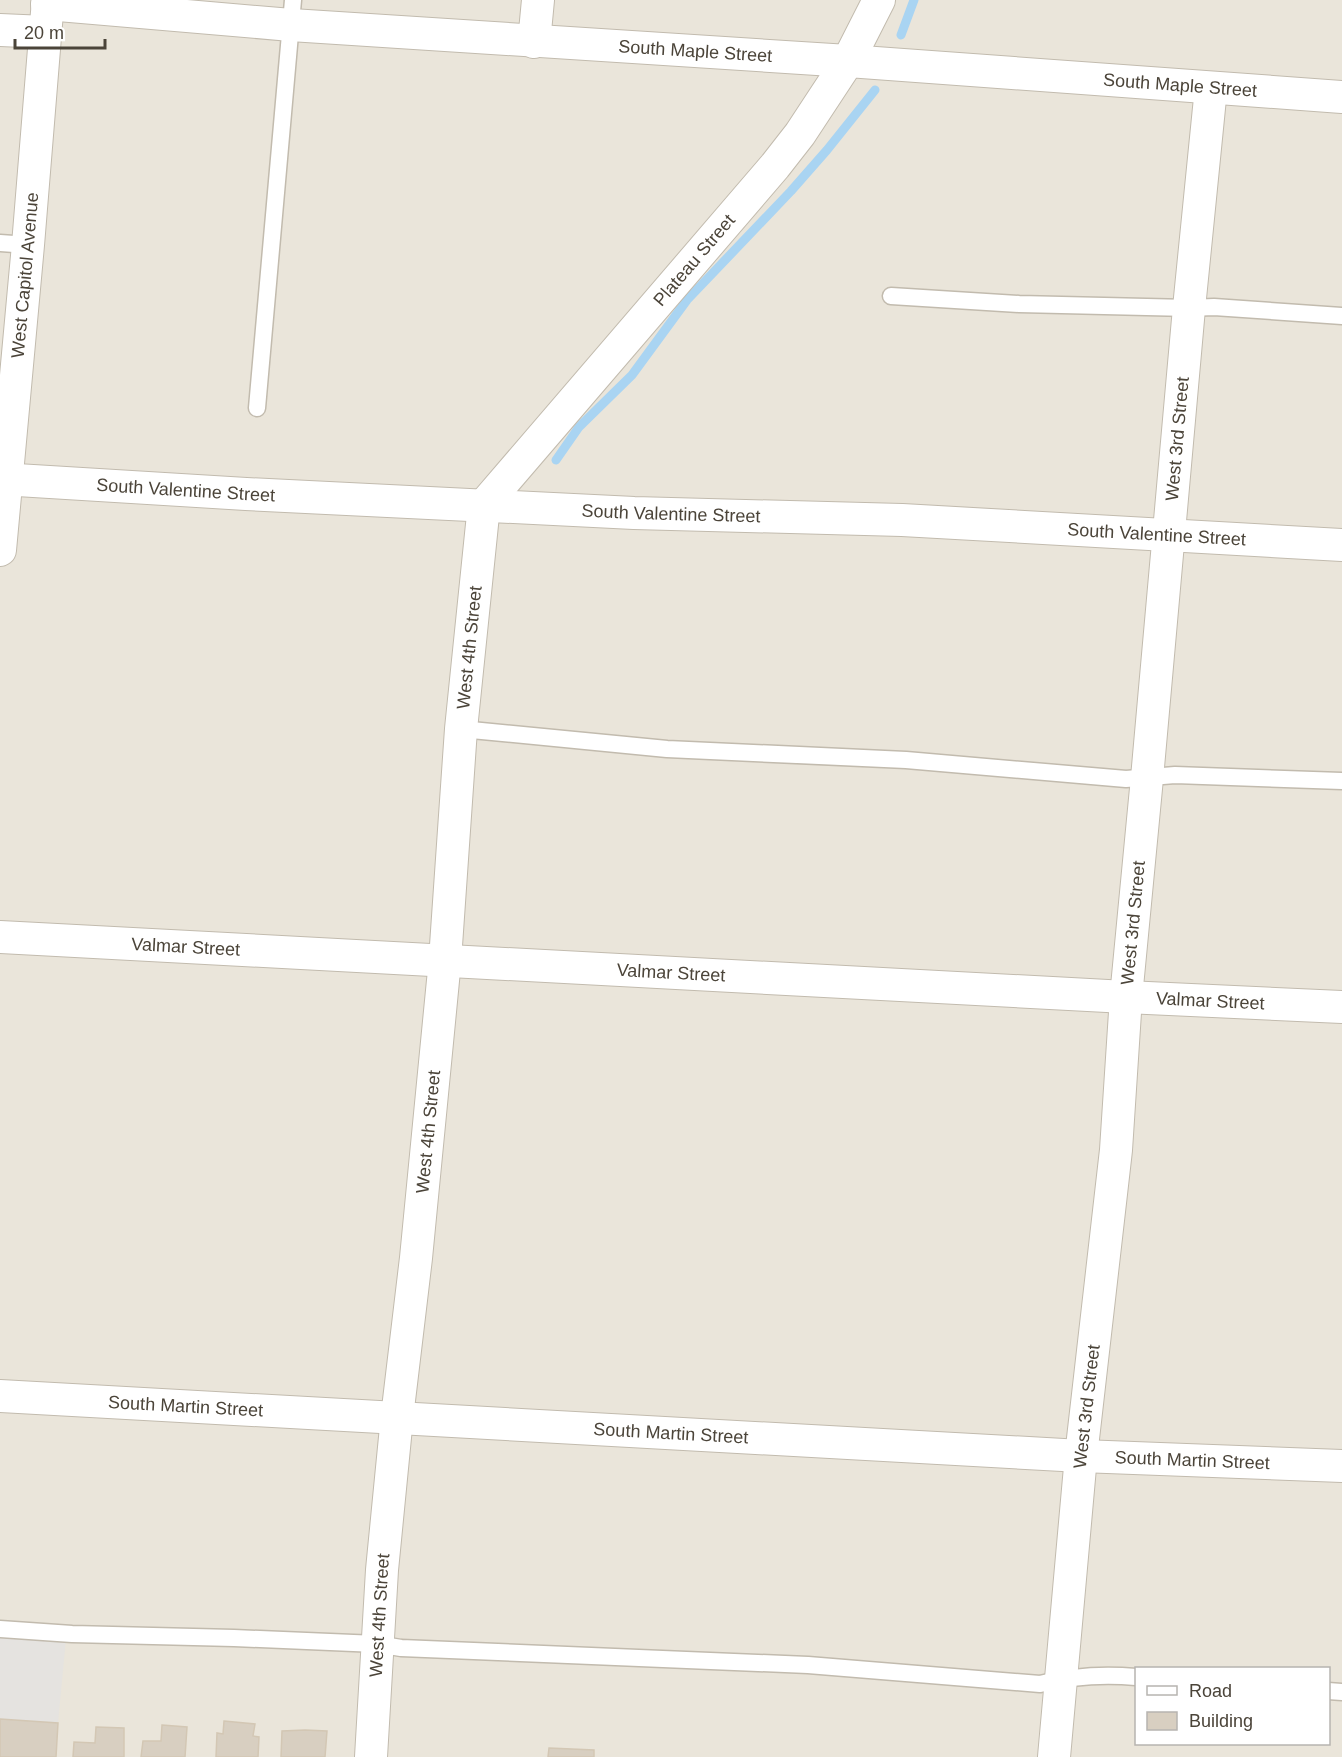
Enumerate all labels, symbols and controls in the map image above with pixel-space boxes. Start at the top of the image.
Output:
scale bar [15,12,105,50]
text: 20 m [24,23,64,43]
street label: South Maple Street [618,36,773,66]
street label: South Maple Street [1102,70,1258,101]
street label: West Capitol Avenue [8,191,42,359]
street label: Plateau Street [649,210,739,310]
street label: West 3rd Street [1162,376,1193,502]
street label: South Valentine Street [96,475,275,505]
street label: South Valentine Street [581,500,761,526]
street label: South Valentine Street [1067,519,1246,550]
street label: West 4th Street [453,585,486,710]
street label: West 3rd Street [1117,860,1149,986]
street label: Valmar Street [131,934,241,960]
street label: Valmar Street [616,960,726,986]
street label: Valmar Street [1156,988,1265,1013]
street label: West 4th Street [412,1069,444,1194]
street label: West 3rd Street [1070,1343,1104,1469]
street label: South Martin Street [108,1392,264,1421]
street label: South Martin Street [593,1419,749,1448]
street label: South Martin Street [1114,1447,1270,1473]
street label: West 4th Street [366,1552,394,1678]
legend [1135,1667,1330,1745]
text: Road [1189,1681,1232,1701]
text: Building [1189,1711,1253,1731]

